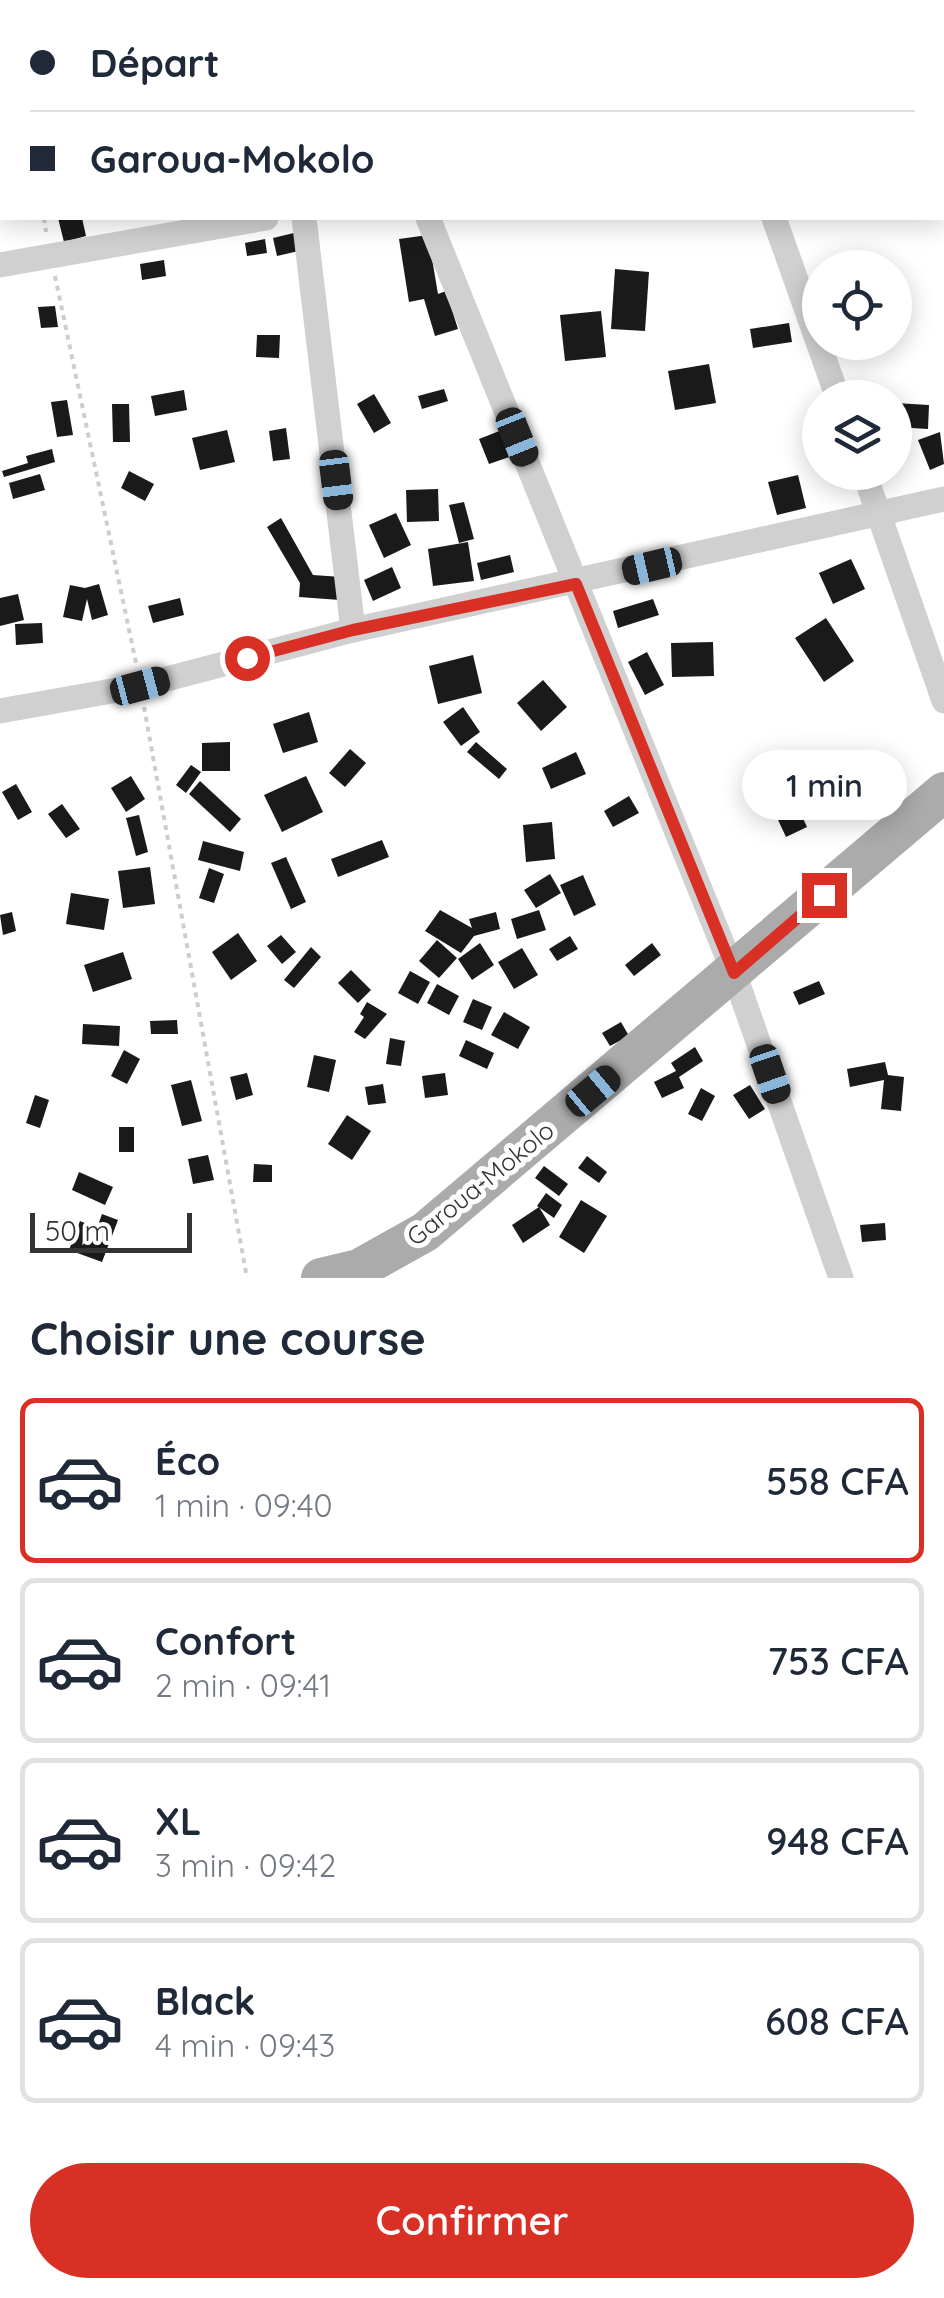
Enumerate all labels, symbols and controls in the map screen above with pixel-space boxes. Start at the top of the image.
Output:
text: Départ [90,39,220,87]
text: Garoua-Mokolo [90,135,374,183]
map controls [802,250,912,490]
button: locate [802,250,912,360]
button: layers [802,380,912,490]
car [492,404,542,470]
car [317,448,355,512]
car [619,545,685,587]
route start [225,636,270,681]
car [107,664,173,708]
callout: 1 min [742,750,906,820]
text: 1 min [786,765,863,805]
route end [802,873,847,918]
car [746,1041,794,1107]
car [560,1060,626,1122]
street label: Garoua-Mokolo [400,1114,560,1252]
scale bar [30,1208,192,1252]
text: 50 m [45,1213,110,1248]
text: Choisir une course [30,1310,426,1366]
icon: car [35,1436,125,1526]
text: Éco [155,1437,220,1485]
text: 558 CFA [766,1457,909,1505]
text: 1 min · 09:40 [155,1485,333,1525]
icon: car [35,1616,125,1706]
text: Confort [155,1617,296,1665]
text: 753 CFA [768,1637,909,1685]
text: 2 min · 09:41 [155,1665,331,1705]
icon: car [35,1796,125,1886]
text: XL [155,1797,201,1845]
text: 948 CFA [766,1817,909,1865]
text: 3 min · 09:42 [155,1845,336,1885]
icon: car [35,1976,125,2066]
text: Black [155,1977,255,2025]
text: 608 CFA [765,1997,909,2045]
text: 4 min · 09:43 [155,2025,335,2065]
button: Confirmer [30,2163,914,2278]

